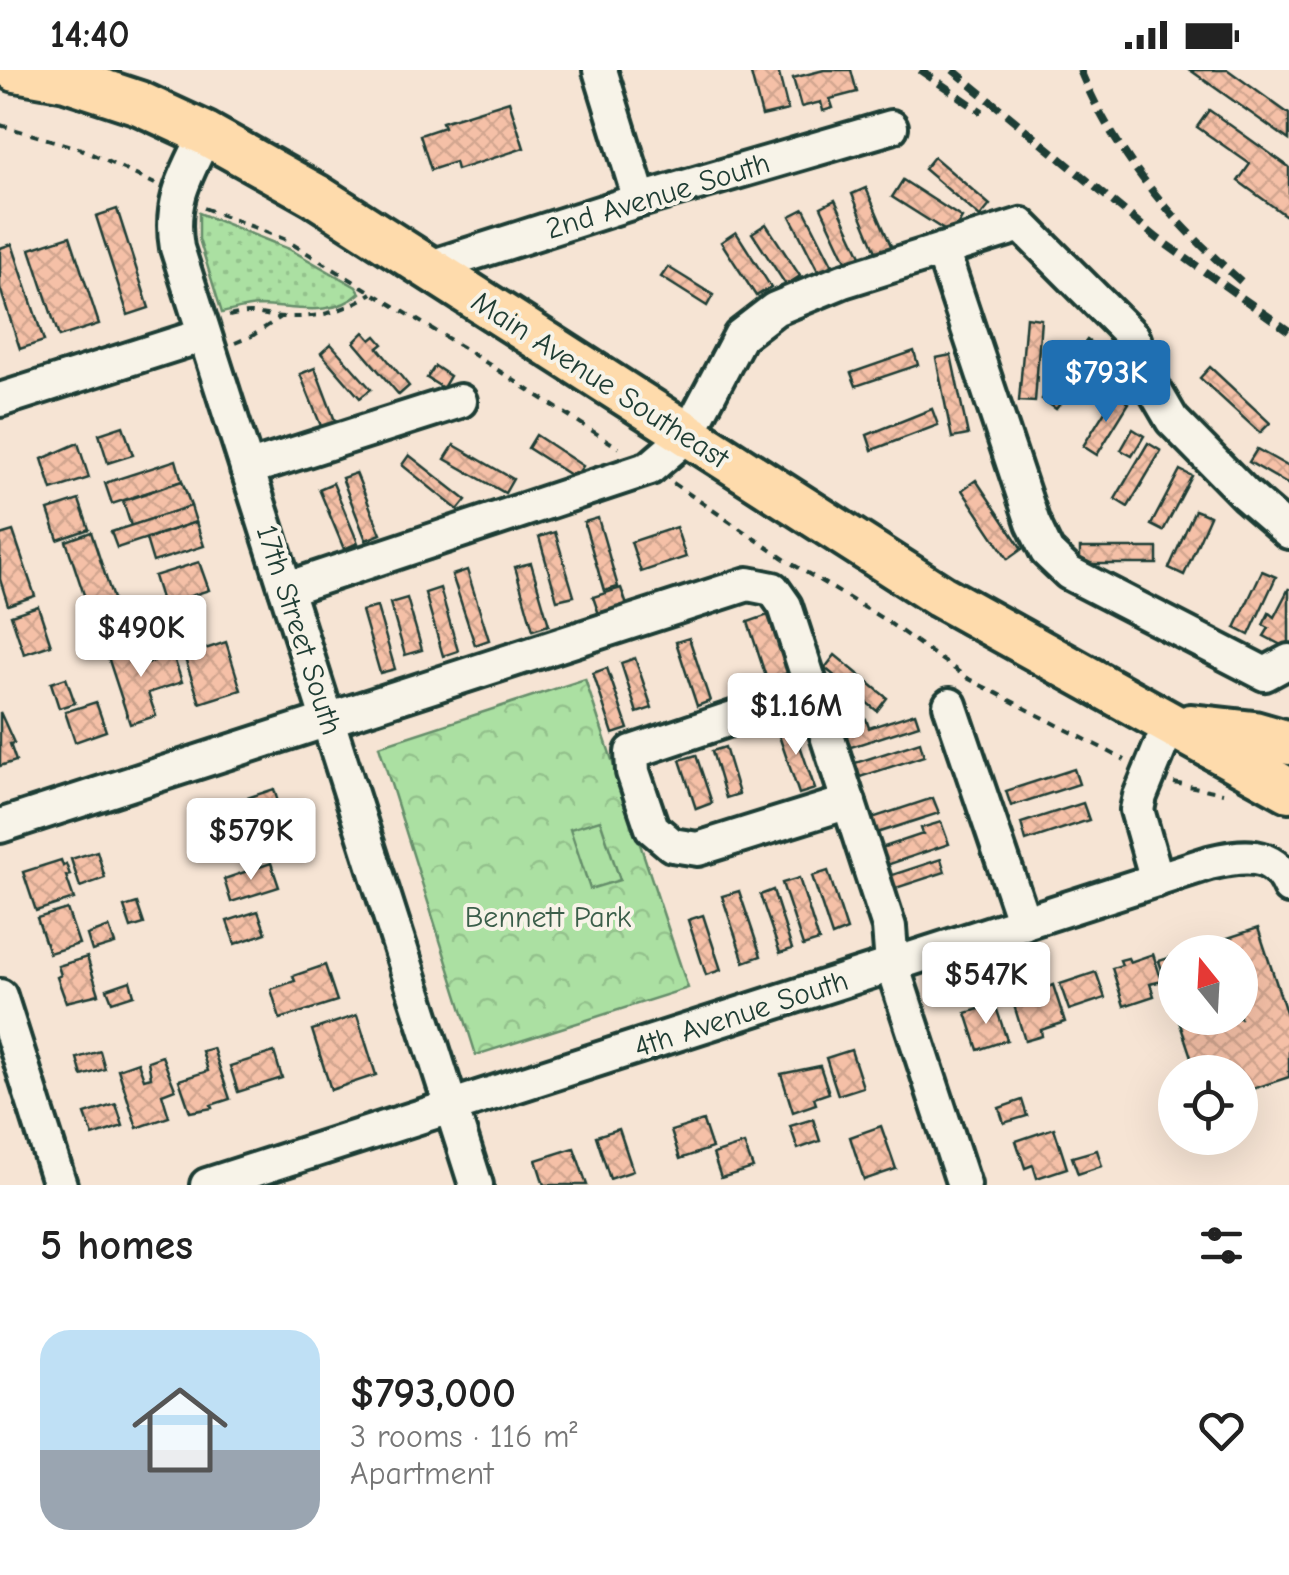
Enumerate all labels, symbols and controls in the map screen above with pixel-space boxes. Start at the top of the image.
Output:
text: 14:40 [50,13,130,57]
street label: 2nd Avenue South [542,145,774,247]
street label: Main Avenue Southeast [465,284,736,477]
pin: $793K [1036,340,1176,425]
text: $793K [1064,354,1148,391]
street label: 17th Street South [249,521,349,739]
pin: $490K [71,595,211,680]
text: $490K [97,609,185,646]
pin: $1.16M [715,673,877,758]
text: $1.16M [750,687,842,724]
pin: $579K [181,798,321,883]
text: $579K [209,812,293,849]
park label: Bennett Park [465,900,632,935]
north arrow [1158,935,1258,1035]
map controls [1158,935,1258,1155]
pin: $547K [916,942,1056,1027]
text: $547K [944,956,1028,993]
street label: 4th Avenue South [630,963,852,1065]
button: locate [1158,1055,1258,1155]
icon: filters [1194,1218,1249,1273]
text: 5 homes [40,1221,193,1270]
text: $793,000 [350,1369,516,1418]
icon: home [120,1370,240,1490]
icon: heart [1194,1403,1249,1458]
text: 3 rooms · 116 m² [350,1418,578,1455]
text: Apartment [350,1455,493,1492]

